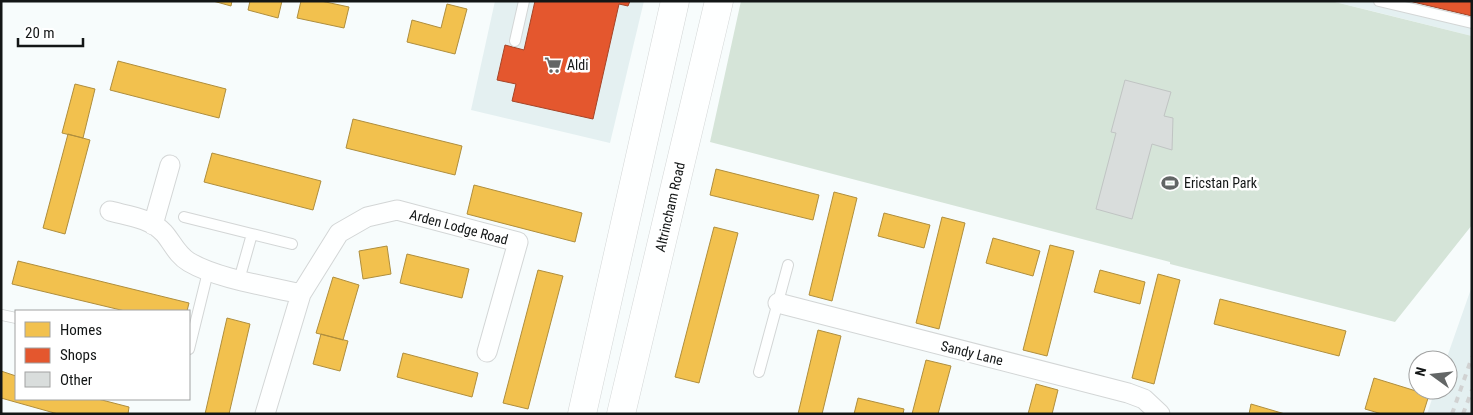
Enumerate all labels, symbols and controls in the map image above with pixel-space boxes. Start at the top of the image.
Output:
scale bar [18,15,82,47]
text: 20 m [25,24,55,42]
supermarket icon: Aldi [543,55,563,75]
place label: Aldi [567,57,588,73]
street label: Altrincham Road [652,161,688,253]
sports icon: Ericstan Park [1160,173,1180,193]
place label: Ericstan Park [1184,175,1258,191]
street label: Arden Lodge Road [408,206,510,248]
legend [15,310,190,400]
text: Homes [60,321,102,339]
street label: Sandy Lane [939,338,1005,369]
text: Shops [60,346,97,364]
north arrow [1408,350,1458,400]
text: N [1412,365,1429,378]
text: Other [60,371,93,389]

